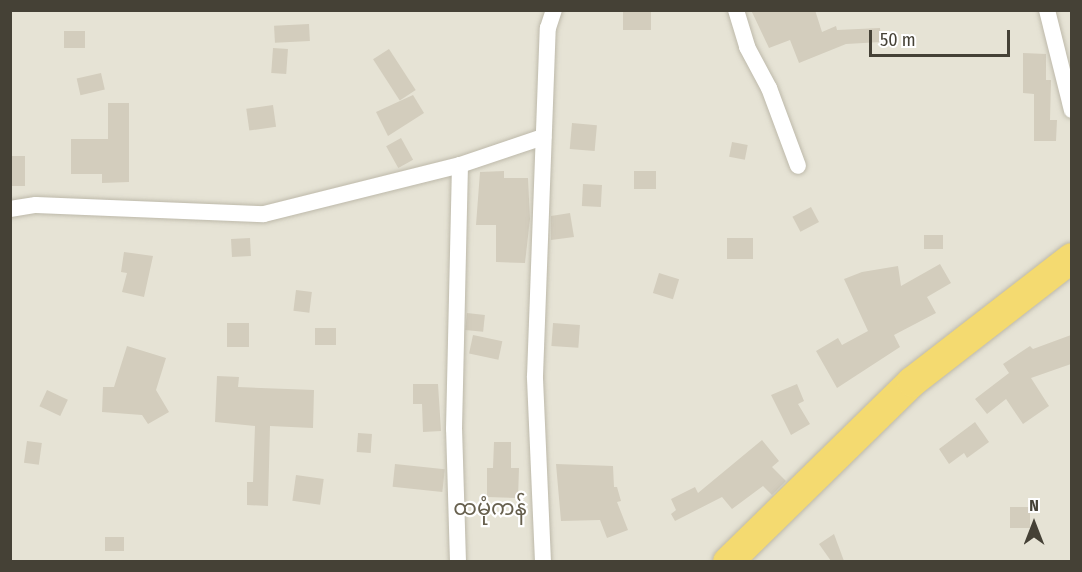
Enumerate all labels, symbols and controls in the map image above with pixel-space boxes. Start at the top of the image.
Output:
scale bar [872,18,1013,56]
text: 50 m [880,29,916,51]
north arrow [1004,494,1064,554]
district label: ထမုံကန် [453,495,527,521]
text: N [1029,496,1039,515]

